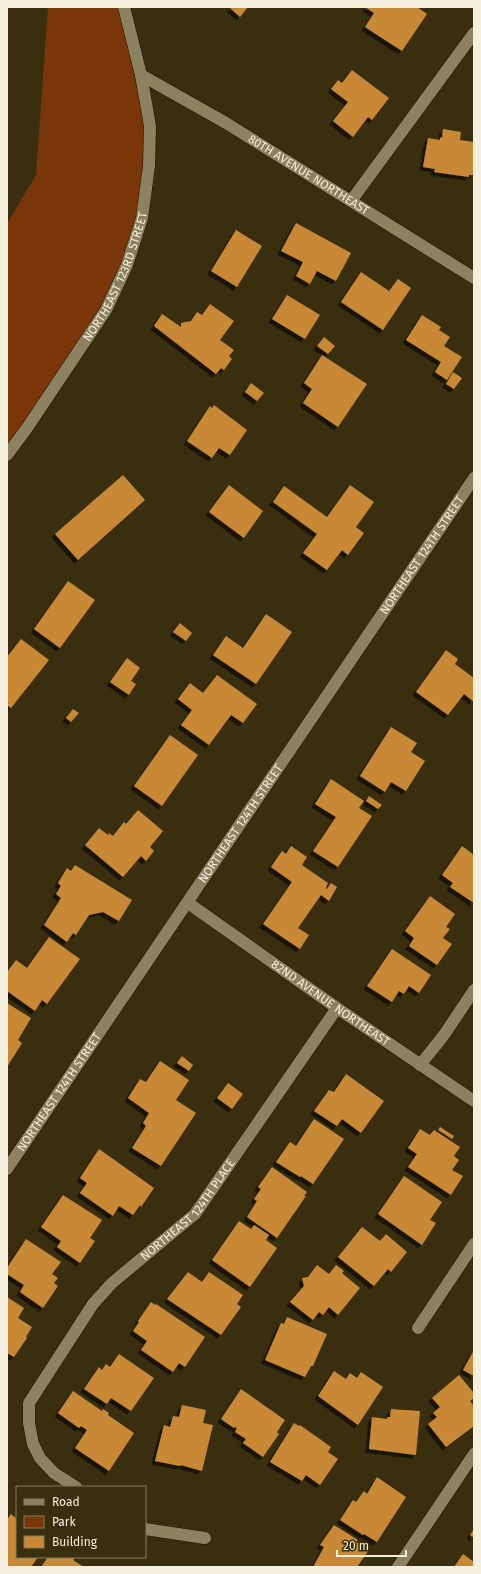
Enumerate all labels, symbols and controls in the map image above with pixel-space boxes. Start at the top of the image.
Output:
street label: 80TH AVENUE NORTHEAST [246,132,372,218]
street label: NORTHEAST 123RD STREET [80,210,150,344]
street label: NORTHEAST 124TH STREET [377,493,467,617]
street label: NORTHEAST 124TH STREET [196,761,286,885]
street label: 82ND AVENUE NORTHEAST [269,957,393,1049]
street label: NORTHEAST 124TH STREET [14,1029,104,1154]
street label: NORTHEAST 124TH PLACE [138,1156,238,1263]
legend [16,1486,146,1558]
text: Road [52,1495,80,1509]
text: Park [52,1515,76,1529]
scale bar [337,1532,406,1558]
text: Building [52,1535,98,1549]
text: 20 m [343,1539,369,1553]

